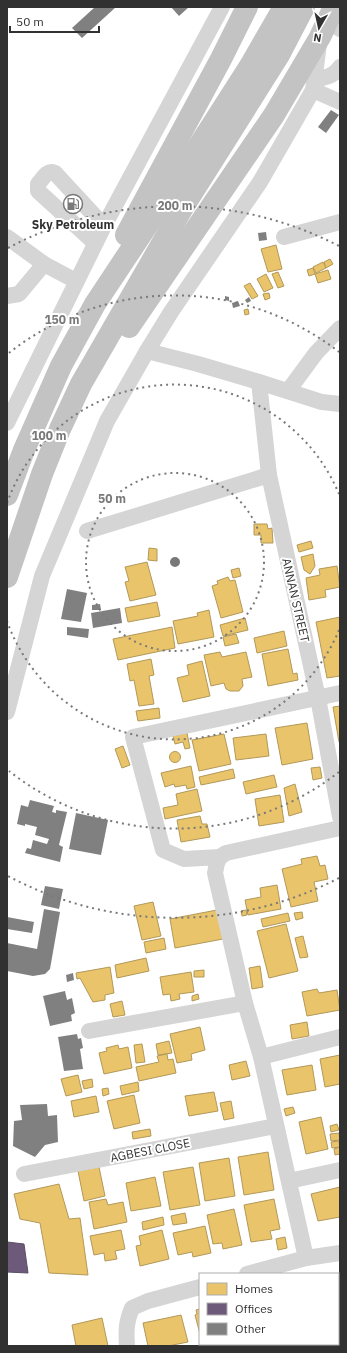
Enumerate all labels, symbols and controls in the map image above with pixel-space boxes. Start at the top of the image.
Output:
scale bar [10,8,99,34]
north arrow [299,8,339,48]
text: 50 m [16,14,44,29]
text: N [312,30,322,45]
fuel station icon: Sky Petroleum [62,193,84,215]
text: 200 m [157,198,193,213]
place label: Sky Petroleum [32,217,114,232]
text: 150 m [44,312,80,327]
text: 100 m [31,428,67,443]
text: 50 m [98,491,126,506]
centre of rings [168,555,182,569]
street label: ANNAN STREET [279,556,313,644]
street label: AGBESI CLOSE [109,1135,191,1165]
legend [199,1273,339,1345]
text: Homes [235,1281,273,1296]
text: Offices [235,1301,273,1316]
text: Other [235,1321,266,1336]

